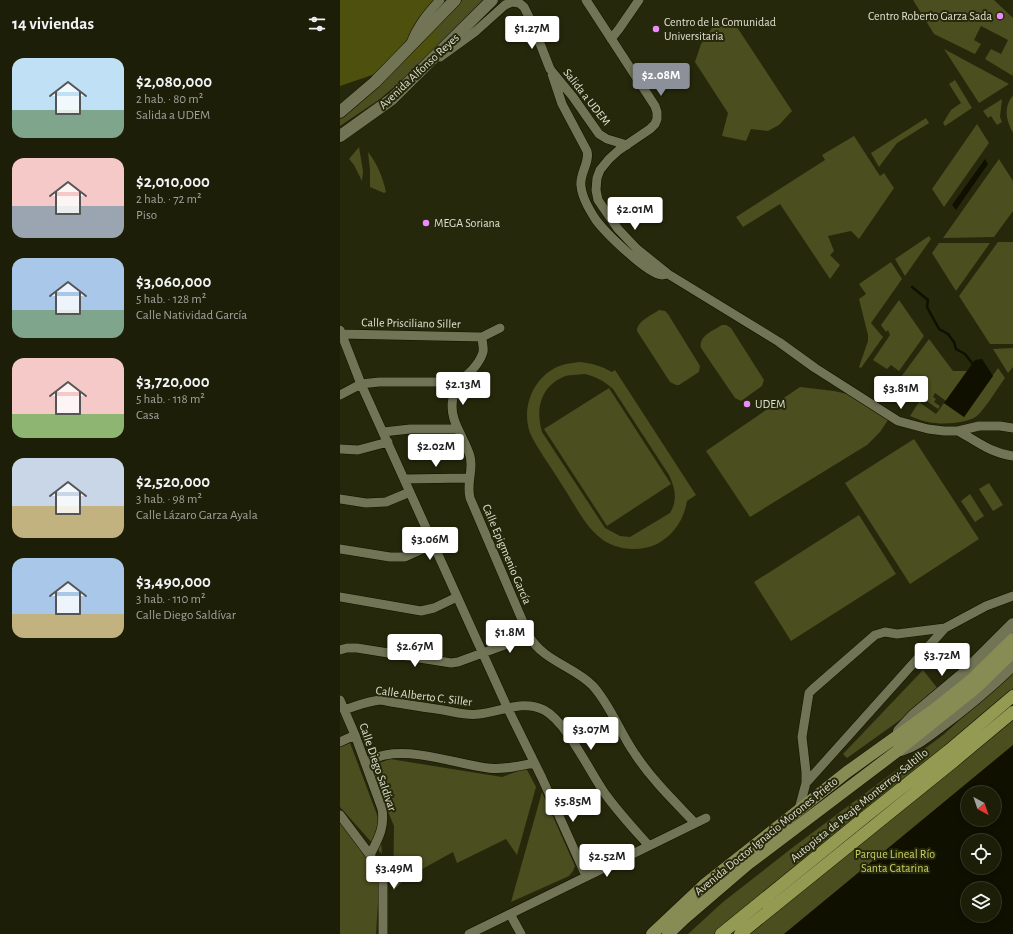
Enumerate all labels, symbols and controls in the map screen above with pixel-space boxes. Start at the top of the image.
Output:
place label: Centro Roberto Garza Sada [868,10,992,22]
marker: Centro Roberto Garza Sada [995,11,1005,21]
icon: filters [306,13,328,35]
text: 14 viviendas [12,15,94,32]
pin: $1.27M [499,16,565,50]
place label: Centro de la Comunidad Universitaria [664,16,776,42]
text: $1.27M [514,22,550,35]
marker: Centro de la Comunidad Universitaria [651,24,661,34]
street label: Avenida Alfonso Reyes [377,31,462,112]
pin: $2.08M [628,63,694,97]
street label: Salida a UDEM [561,66,613,128]
text: $2.08M [642,69,680,82]
text: $2,080,000 [136,73,212,90]
icon: home [44,74,92,122]
text: 2 hab. · 80 m² [136,93,203,106]
text: Salida a UDEM [136,109,210,122]
text: $2,010,000 [136,173,210,190]
icon: home [44,174,92,222]
text: 2 hab. · 72 m² [136,193,202,206]
pin: $2.01M [602,197,668,231]
text: $2.01M [617,203,653,216]
text: Piso [136,209,157,222]
place label: MEGA Soriana [434,217,501,229]
marker: MEGA Soriana [421,218,431,228]
text: $3,060,000 [136,273,211,290]
icon: home [44,274,92,322]
text: 5 hab. · 128 m² [136,293,206,306]
text: Calle Natividad García [136,309,247,322]
street label: Calle Prisciliano Siller [361,316,461,330]
pin: $2.13M [430,372,496,406]
text: $3,720,000 [136,373,210,390]
icon: home [44,374,92,422]
pin: $3.81M [868,376,934,410]
text: $2.13M [445,378,481,391]
text: $3.81M [883,382,919,395]
text: 5 hab. · 118 m² [136,393,205,406]
place label: UDEM [755,398,786,410]
marker: UDEM [742,399,752,409]
text: Casa [136,409,160,422]
pin: $2.02M [403,434,469,468]
text: $2.02M [417,440,455,453]
text: $2,520,000 [136,473,210,490]
icon: home [44,474,92,522]
text: 3 hab. · 98 m² [136,493,202,506]
street label: Calle Epigmenio García [480,502,534,606]
text: Calle Lázaro Garza Ayala [136,509,258,522]
pin: $3.06M [397,527,463,561]
text: $3.06M [411,533,449,546]
text: $3,490,000 [136,573,211,590]
icon: home [44,574,92,622]
text: 3 hab. · 110 m² [136,593,205,606]
text: Calle Diego Saldívar [136,609,236,622]
pin: $1.8M [482,620,538,654]
text: $1.8M [495,626,525,639]
pin: $2.67M [382,634,448,668]
text: $2.67M [396,640,434,653]
pin: $3.72M [909,643,975,677]
text: $3.72M [924,649,960,662]
street label: Calle Alberto C. Siller [375,684,473,708]
pin: $3.07M [558,717,624,751]
street label: Calle Diego Saldívar [357,721,399,813]
text: $3.07M [572,723,610,736]
street label: Autopista de Peaje Monterrey-Saltillo [788,746,931,865]
street label: Avenida Doctor Ignacio Morones Prieto [692,775,840,897]
north arrow [961,786,1001,826]
map controls [961,786,1001,922]
pin: $5.85M [540,789,606,823]
text: $5.85M [555,795,591,808]
button: locate [961,834,1001,874]
pin: $2.52M [574,844,640,878]
park label: Parque Lineal Río Santa Catarina [855,848,935,874]
text: $2.52M [588,850,626,863]
pin: $3.49M [361,856,427,890]
text: $3.49M [375,862,413,875]
button: layers [961,882,1001,922]

